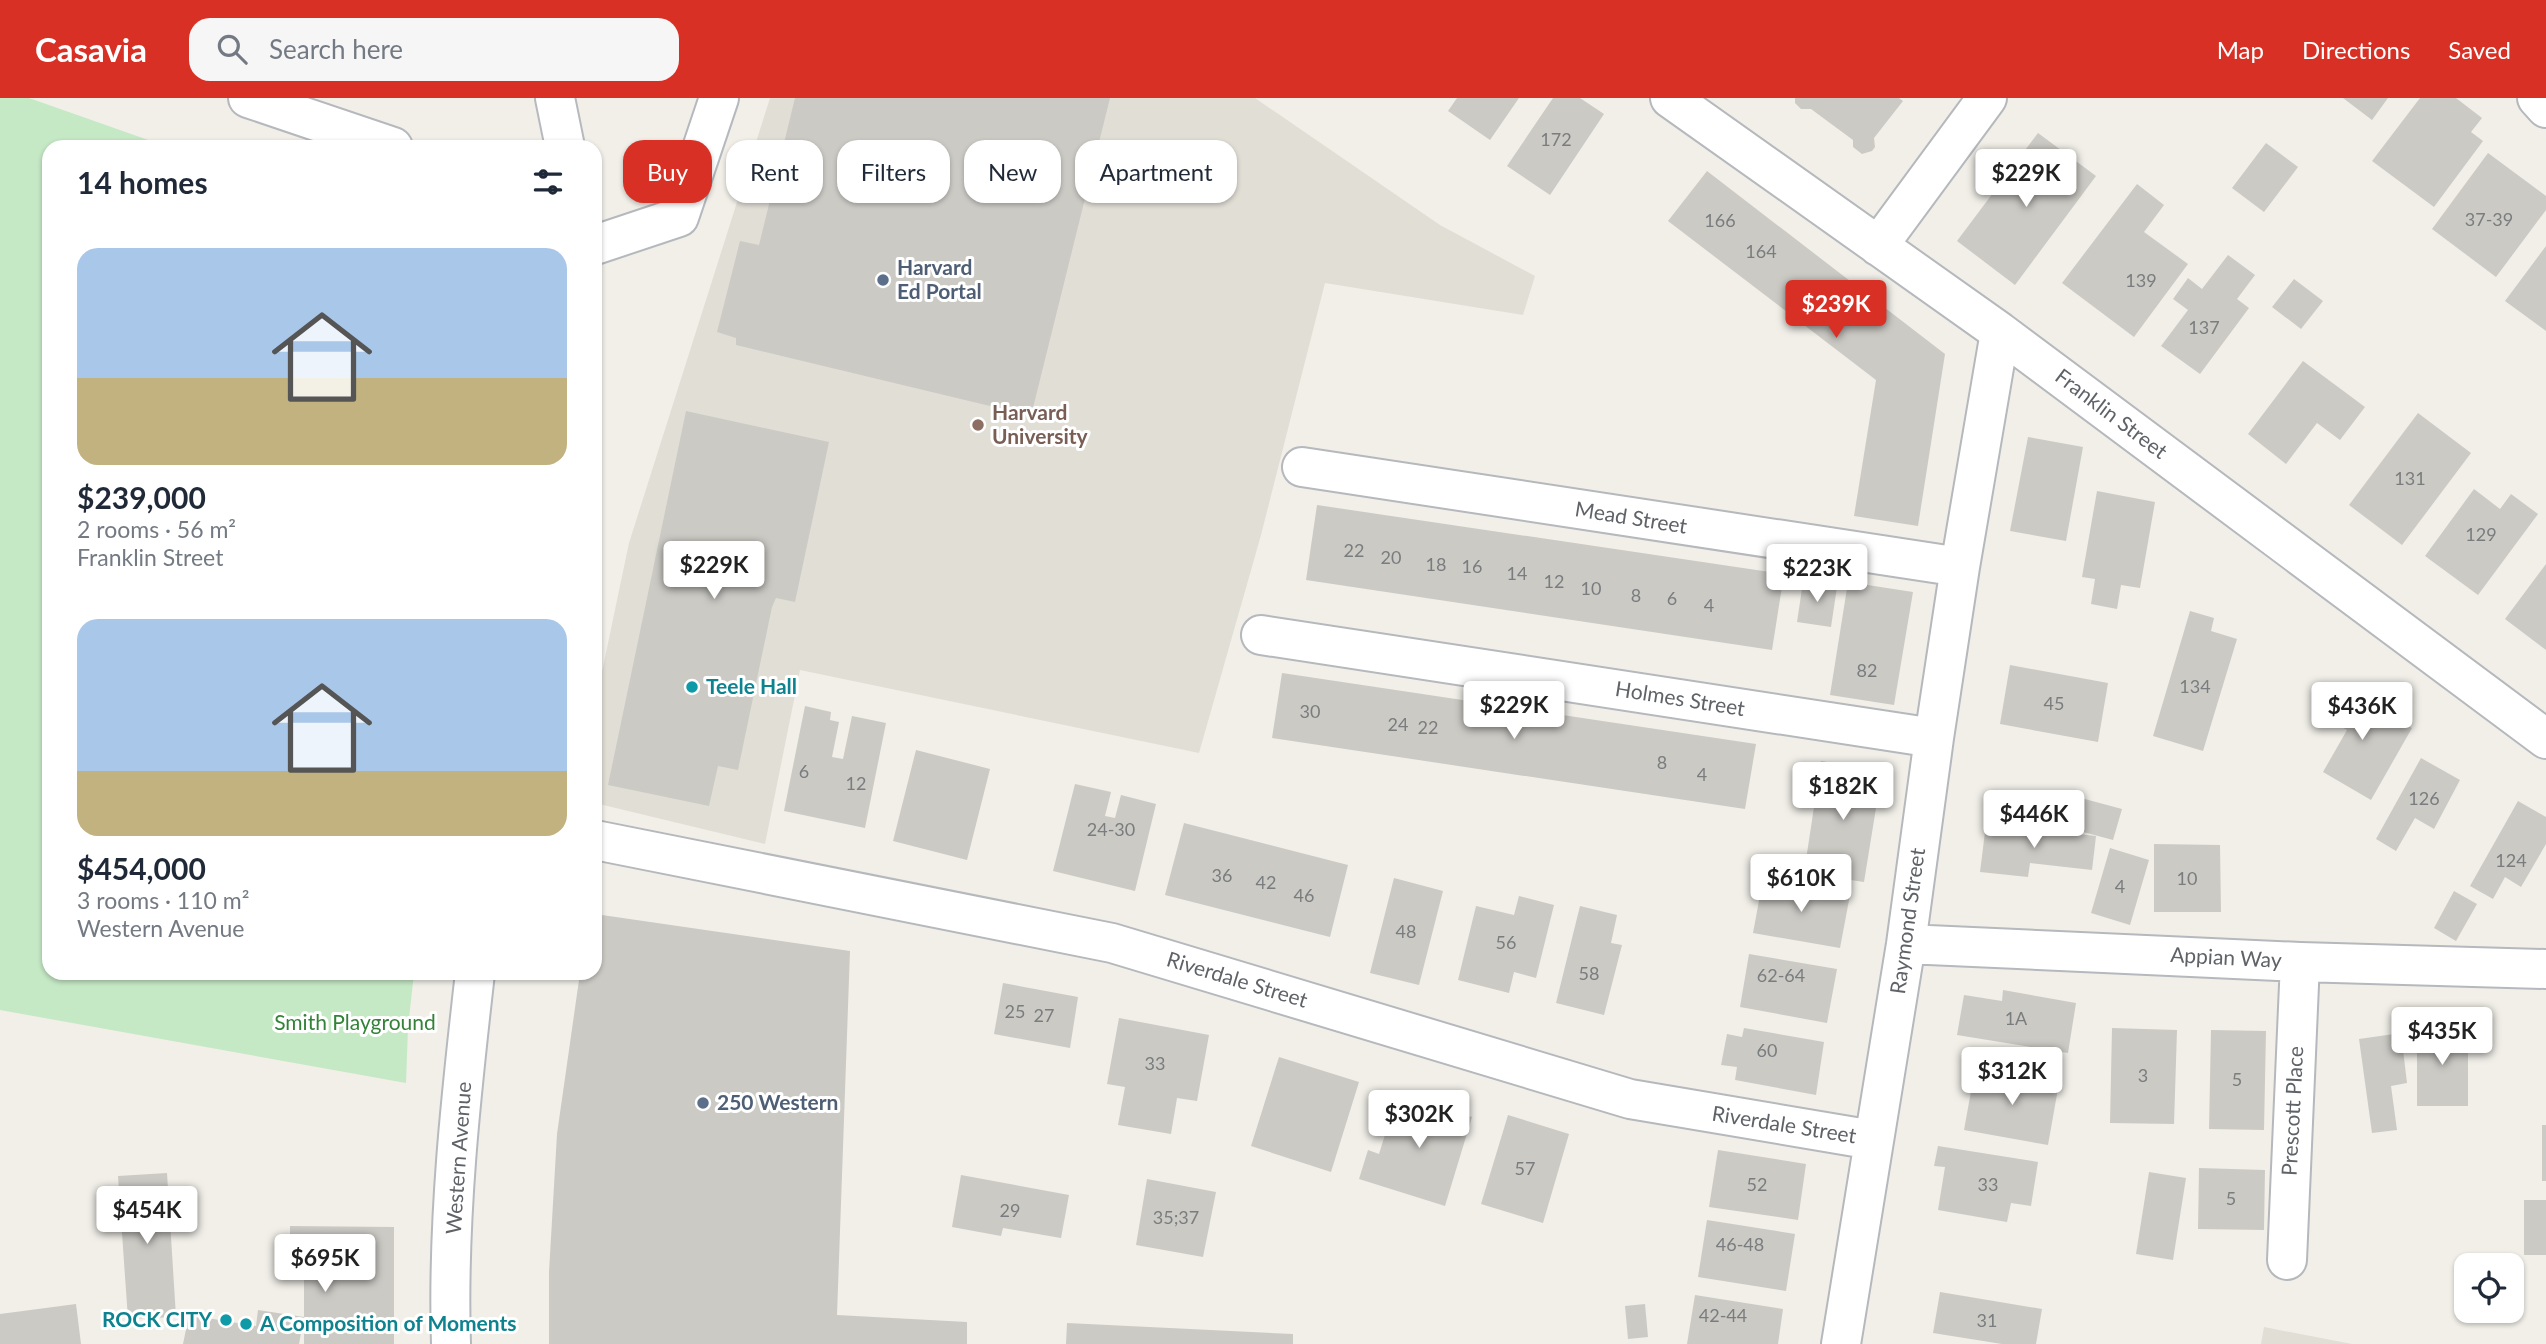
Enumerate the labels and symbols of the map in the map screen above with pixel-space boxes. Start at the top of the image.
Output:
house number: 172 [1540,128,1572,150]
pin: $229K [1977,150,2075,209]
house number: 37-39 [2465,208,2513,230]
house number: 166 [1704,209,1736,231]
house number: 164 [1745,240,1777,262]
place label: Harvard Ed Portal [897,254,982,303]
house number: 139 [2125,269,2157,291]
marker: Harvard Ed Portal [875,272,891,288]
pin: $239K [1787,280,1885,340]
house number: 137 [2188,316,2220,338]
street label: Franklin Street [2051,363,2173,463]
place label: Harvard University [992,399,1089,448]
marker: Harvard University [970,417,986,433]
house number: 131 [2394,467,2426,489]
street label: Mead Street [1573,495,1690,538]
house number: 129 [2465,523,2497,545]
house number: 22 [1344,539,1364,561]
pin: $229K [665,542,763,601]
pin: $223K [1768,545,1866,604]
house number: 20 [1381,546,1401,568]
house number: 18 [1426,553,1446,575]
house number: 16 [1462,555,1482,577]
house number: 14 [1507,562,1527,584]
house number: 12 [1544,570,1564,592]
house number: 10 [1581,577,1601,599]
house number: 8 [1631,584,1641,606]
house number: 6 [1667,587,1677,609]
house number: 4 [1704,594,1714,616]
house number: 82 [1857,659,1877,681]
place label: Teele Hall [706,673,797,698]
street label: Holmes Street [1614,675,1747,720]
house number: 134 [2179,675,2211,697]
marker: Teele Hall [684,679,700,695]
pin: $229K [1465,682,1563,741]
pin: $436K [2313,682,2411,742]
house number: 45 [2044,692,2064,714]
house number: 30 [1300,700,1320,722]
house number: 24 [1388,713,1408,735]
house number: 22 [1418,716,1438,738]
house number: 8 [1657,751,1667,773]
house number: 6 [799,760,809,782]
pin: $182K [1794,762,1892,822]
house number: 4 [1697,763,1707,785]
house number: 12 [846,772,866,794]
house number: 126 [2408,787,2440,809]
pin: $446K [1985,790,2083,850]
house number: 24-30 [1087,818,1135,840]
street label: Raymond Street [1884,846,1929,995]
house number: 124 [2495,849,2527,871]
pin: $610K [1752,854,1850,914]
house number: 36 [1212,864,1232,886]
house number: 10 [2177,867,2197,889]
house number: 42 [1256,871,1276,893]
house number: 4 [2115,875,2125,897]
house number: 46 [1294,884,1314,906]
house number: 48 [1396,920,1416,942]
house number: 56 [1496,931,1516,953]
street label: Appian Way [2170,941,2283,972]
street label: Riverdale Street [1164,945,1311,1012]
house number: 58 [1579,962,1599,984]
house number: 62-64 [1757,964,1805,986]
house number: 25 [1005,1000,1025,1022]
house number: 27 [1034,1004,1054,1026]
house number: 1A [2005,1007,2028,1029]
pin: $435K [2393,1007,2491,1067]
park label: Smith Playground [274,1009,436,1034]
house number: 60 [1757,1039,1777,1061]
street label: Prescott Place [2276,1045,2307,1176]
pin: $312K [1963,1048,2061,1107]
house number: 33 [1145,1052,1165,1074]
house number: 3 [2138,1064,2148,1086]
house number: 5 [2232,1068,2242,1090]
street label: Western Avenue [440,1081,475,1235]
place label: 250 Western [717,1089,838,1114]
pin: $302K [1370,1090,1468,1150]
marker: 250 Western [695,1095,711,1111]
street label: Riverdale Street [1710,1100,1859,1147]
house number: 57 [1515,1157,1535,1179]
house number: 52 [1747,1173,1767,1195]
house number: 33 [1978,1173,1998,1195]
pin: $454K [98,1186,196,1246]
house number: 5 [2226,1187,2236,1209]
house number: 29 [1000,1199,1020,1221]
house number: 35;37 [1153,1206,1199,1228]
house number: 46-48 [1716,1233,1764,1255]
pin: $695K [276,1234,374,1294]
house number: 42-44 [1699,1304,1747,1326]
place label: ROCK CITY [102,1306,212,1331]
house number: 31 [1977,1309,1997,1331]
place label: A Composition of Moments [259,1310,517,1335]
marker: ROCK CITY [218,1312,234,1328]
marker: A Composition of Moments [238,1316,254,1332]

